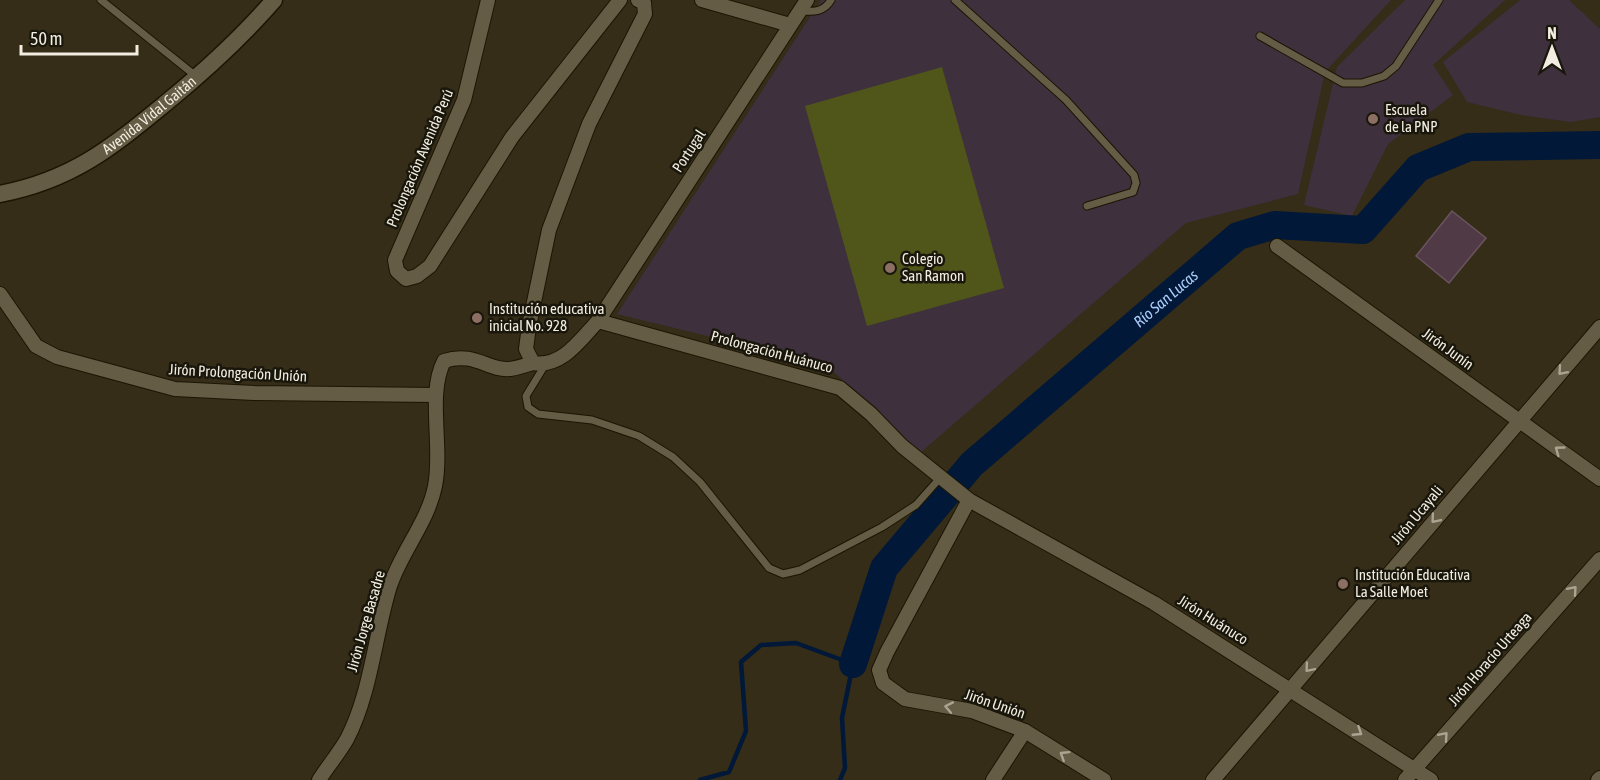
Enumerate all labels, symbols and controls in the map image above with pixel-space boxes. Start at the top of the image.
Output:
scale bar [21,18,136,56]
north arrow [1522,18,1582,78]
text: N [1547,24,1557,42]
text: 50 m [30,28,62,49]
street label: Avenida Vidal Gaitán [99,72,199,157]
street label: Prolongación Avenida Perú [383,86,456,229]
place label: Escuela de la PNP [1385,101,1438,135]
marker: Escuela de la PNP [1366,112,1380,126]
street label: Portugal [669,126,709,175]
place label: Colegio San Ramon [902,250,964,284]
marker: Colegio San Ramon [883,261,897,275]
water label: Río San Lucas [1130,266,1201,331]
place label: Institución educativa inicial No. 928 [489,300,605,334]
marker: Institución educativa inicial No. 928 [470,311,484,325]
street label: Jirón Junín [1419,324,1477,373]
street label: Prolongación Huánuco [709,327,835,376]
street label: Jirón Prolongación Unión [168,360,308,385]
one-way arrow [1558,364,1569,375]
one-way arrow [1555,446,1566,457]
street label: Jirón Ucayali [1387,482,1446,547]
one-way arrow [1431,512,1442,523]
place label: Institución Educativa La Salle Moet [1355,566,1470,600]
street label: Jirón Jorge Basadre [343,568,388,673]
marker: Institución Educativa La Salle Moet [1336,577,1350,591]
one-way arrow [1566,586,1577,597]
street label: Jirón Huánuco [1175,591,1251,648]
street label: Jirón Horacio Urteaga [1444,608,1535,709]
one-way arrow [1305,661,1316,672]
street label: Jirón Unión [963,685,1028,722]
one-way arrow [945,701,955,714]
one-way arrow [1351,725,1362,736]
one-way arrow [1437,732,1448,743]
one-way arrow [1060,751,1070,763]

